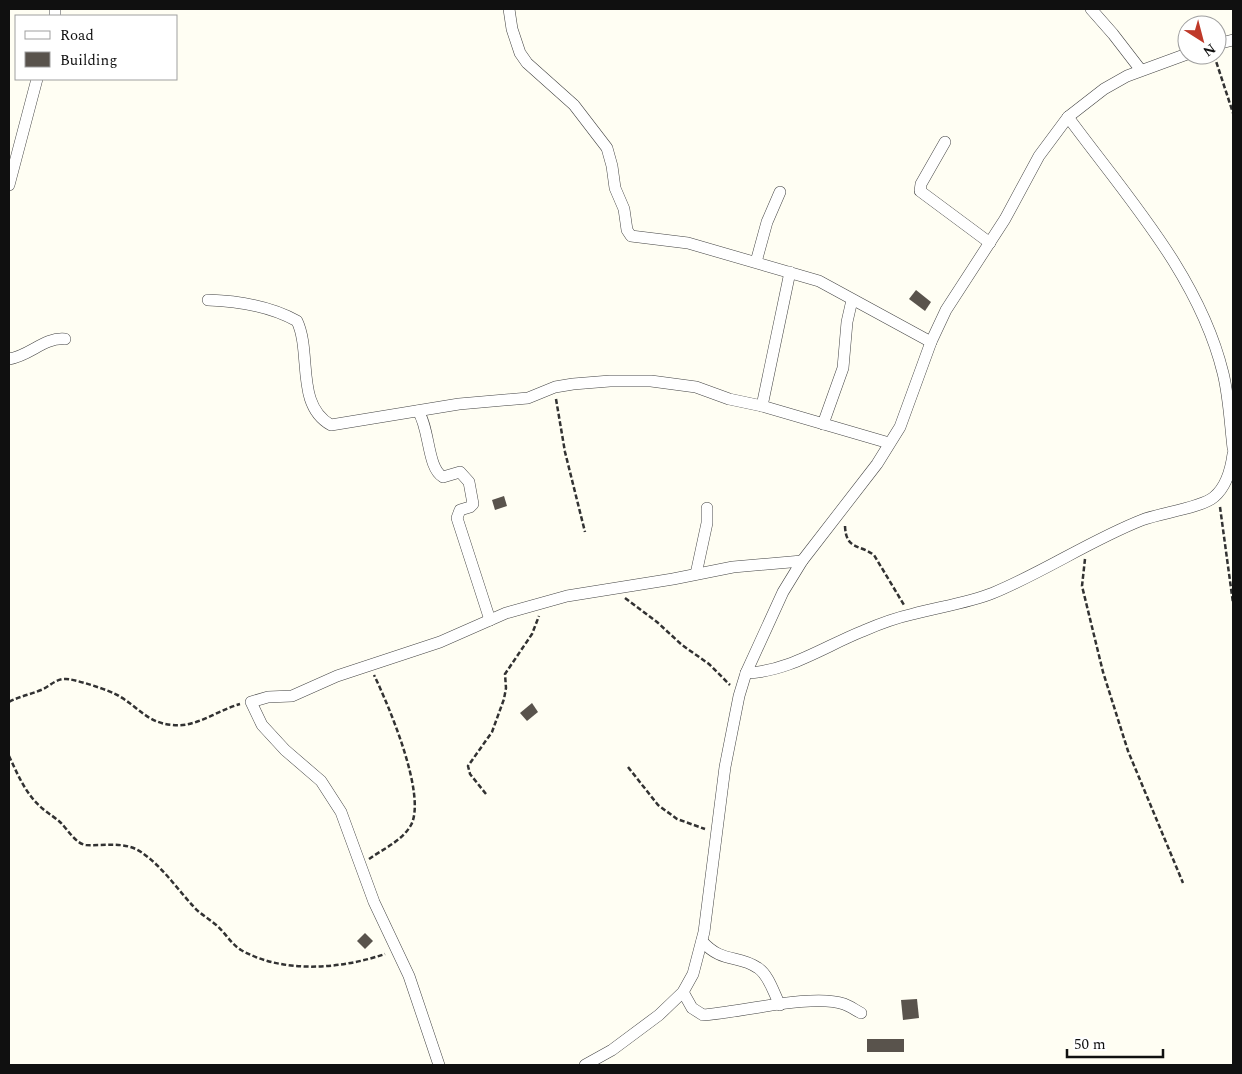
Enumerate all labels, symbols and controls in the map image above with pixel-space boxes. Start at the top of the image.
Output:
legend [15,15,178,80]
north arrow [1177,15,1227,65]
text: Road [60,24,94,47]
text: N [1199,38,1220,62]
text: Building [60,49,117,72]
scale bar [1067,1026,1163,1058]
text: 50 m [1074,1033,1106,1056]

